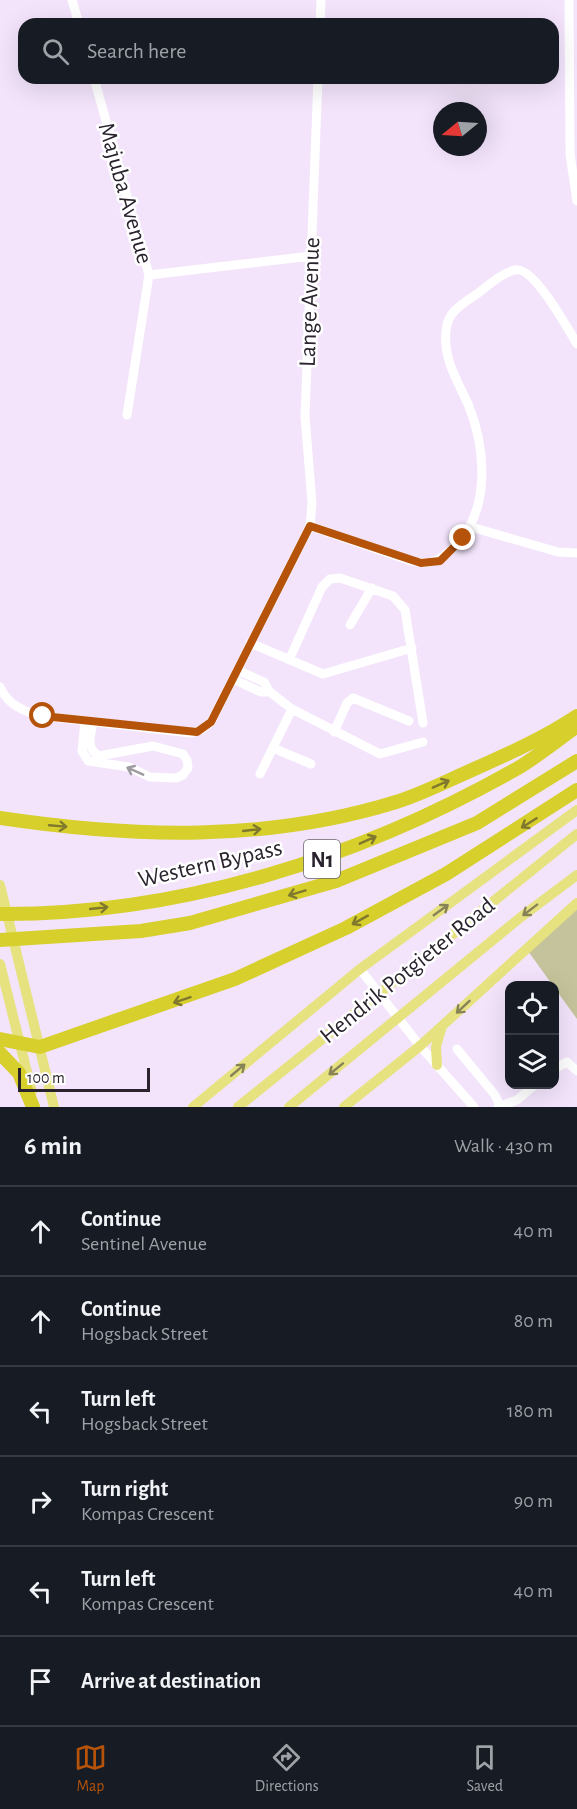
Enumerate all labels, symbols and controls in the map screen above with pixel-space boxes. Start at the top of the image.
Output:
search box [18,18,559,84]
icon: search [39,35,72,68]
text: Search here [87,40,186,62]
north arrow [433,102,487,156]
street label: Majuba Avenue [93,120,157,267]
street label: Lange Avenue [296,237,324,367]
route end [449,524,475,550]
route start [29,702,55,728]
one-way arrow [127,764,145,776]
one-way arrow [431,778,450,789]
one-way arrow [521,817,538,829]
one-way arrow [48,821,67,832]
one-way arrow [242,824,262,835]
one-way arrow [359,834,377,846]
street label: Western Bypass [136,836,285,892]
road number: N1 [304,840,340,878]
one-way arrow [288,888,307,899]
street label: Hendrik Potgieter Road [316,893,500,1048]
one-way arrow [88,902,108,913]
one-way arrow [432,904,448,916]
one-way arrow [523,904,539,916]
one-way arrow [352,914,369,926]
map controls [505,981,559,1089]
button: locate [505,981,559,1035]
one-way arrow [173,995,192,1006]
one-way arrow [455,999,470,1014]
button: layers [505,1035,559,1089]
one-way arrow [328,1062,344,1075]
one-way arrow [230,1063,246,1076]
scale bar [18,1065,150,1092]
text: 100 m [27,1070,65,1086]
text: 6 min [24,1133,82,1159]
text: Walk · 430 m [454,1136,553,1156]
text: Continue [81,1208,161,1230]
icon: ahead [24,1215,57,1248]
text: 40 m [514,1221,553,1241]
text: Sentinel Avenue [81,1234,207,1254]
text: Continue [81,1298,161,1320]
icon: ahead [24,1305,57,1338]
text: 80 m [514,1311,553,1331]
text: Hogsback Street [81,1324,208,1344]
text: Turn left [81,1388,155,1410]
icon: left [24,1395,57,1428]
text: 180 m [507,1401,553,1421]
text: Hogsback Street [81,1414,208,1434]
text: Turn right [81,1478,168,1500]
icon: right [24,1485,57,1518]
text: 90 m [514,1491,553,1511]
text: Kompas Crescent [81,1504,214,1524]
text: Turn left [81,1568,155,1590]
icon: left [24,1575,57,1608]
text: 40 m [514,1581,553,1601]
text: Kompas Crescent [81,1594,214,1614]
icon: arrive [24,1665,57,1698]
text: Arrive at destination [81,1670,261,1692]
tab: Map [74,1741,107,1796]
tab: Directions [255,1741,319,1796]
tab: Saved [466,1741,503,1796]

